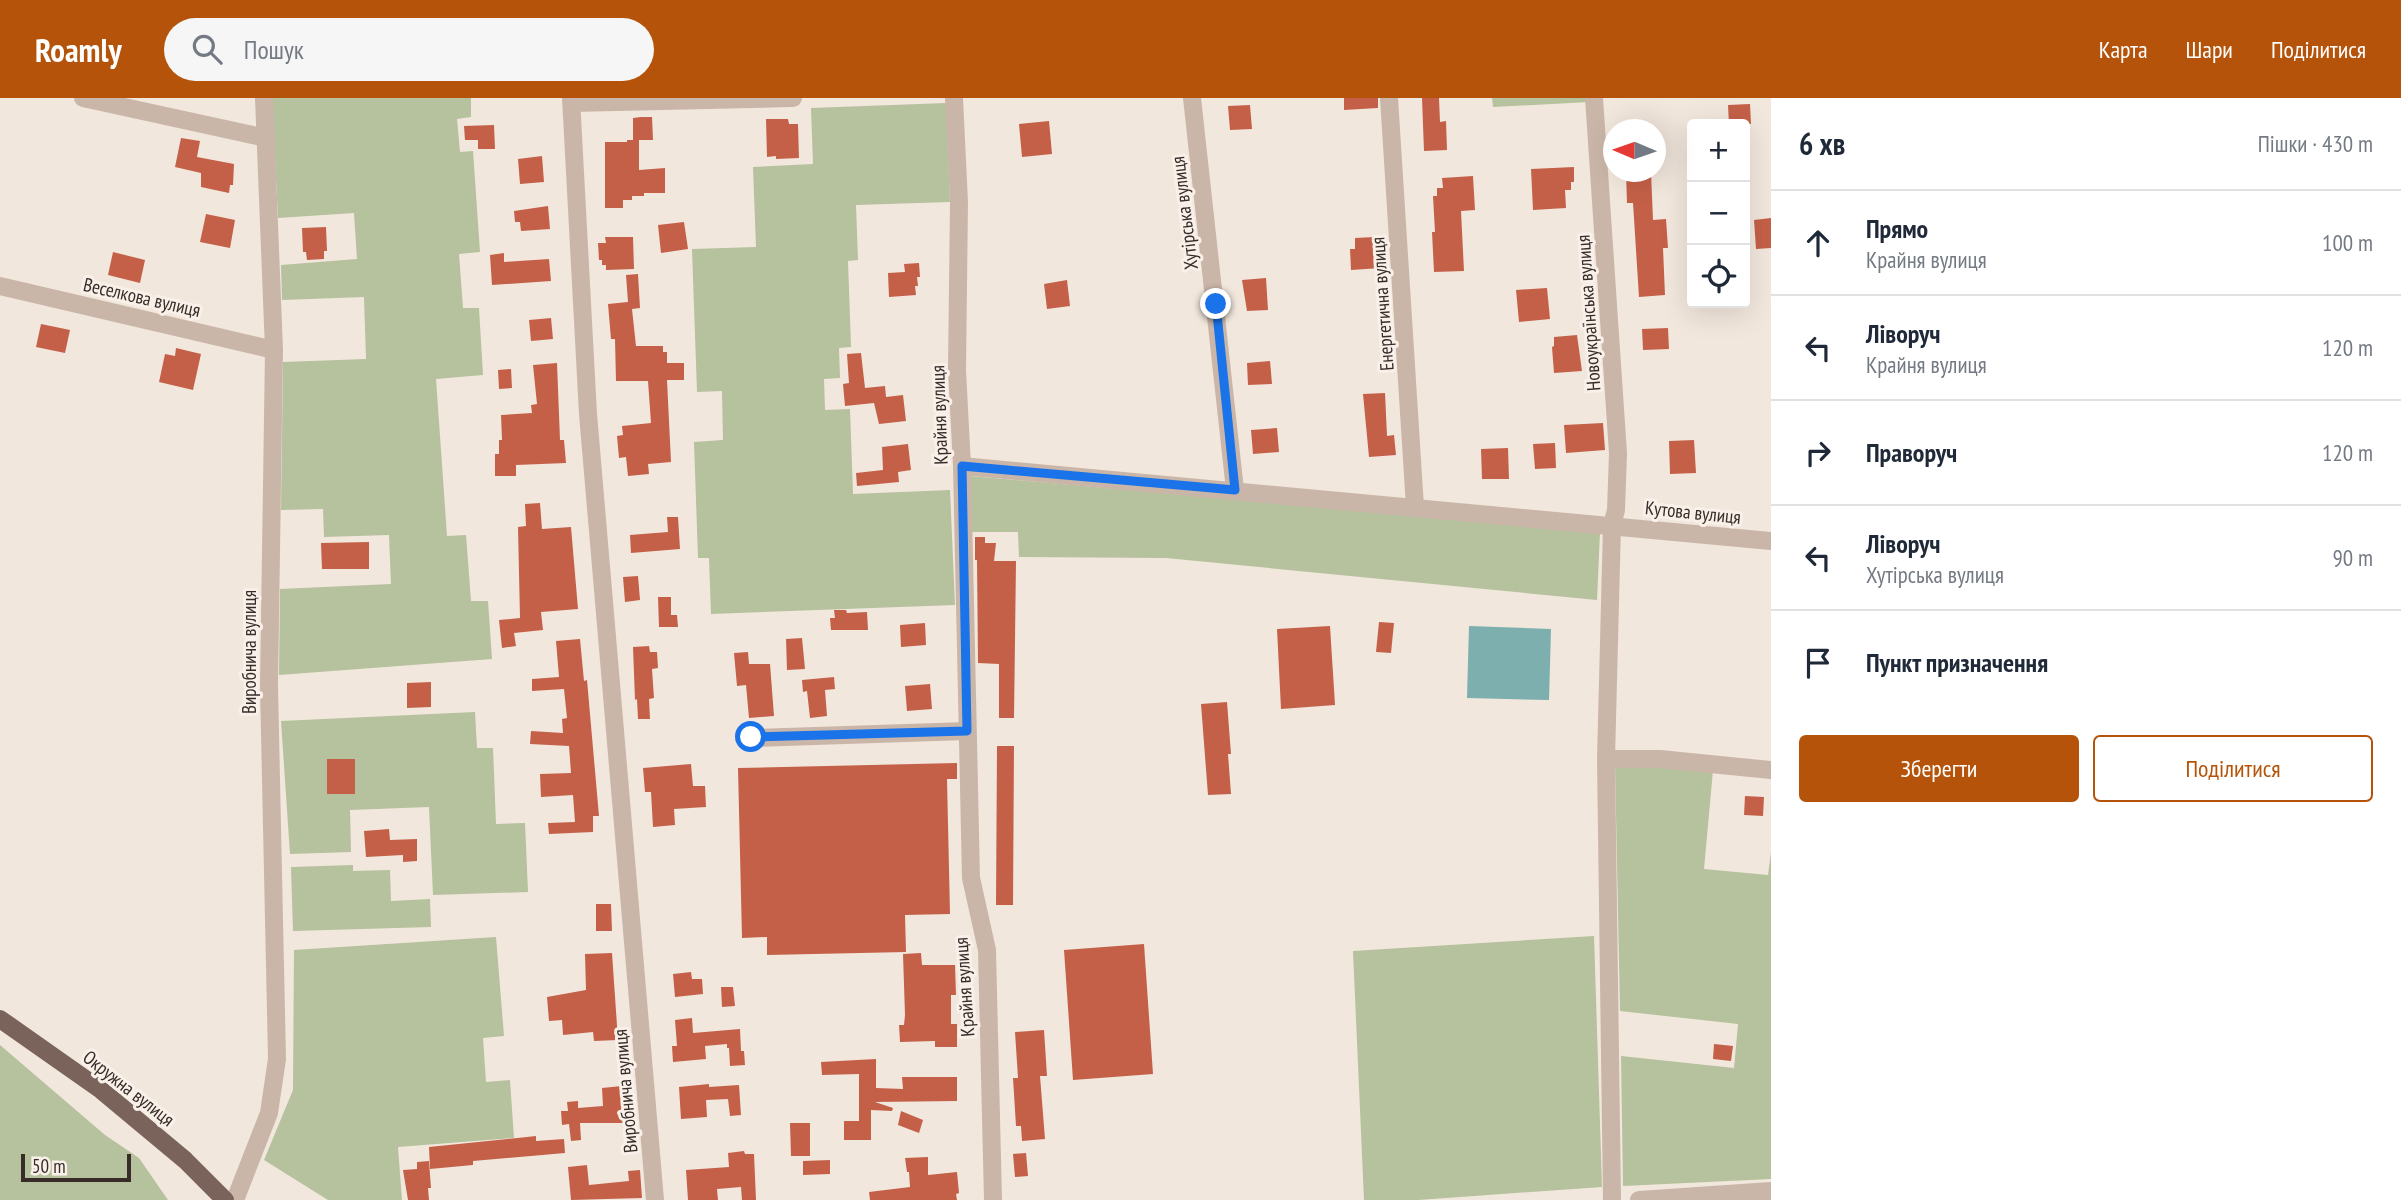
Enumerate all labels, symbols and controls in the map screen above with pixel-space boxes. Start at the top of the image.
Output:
search box [164,18,654,81]
text: Roamly [35,28,122,71]
icon: search [188,30,226,68]
text: Пошук [244,33,304,66]
text: Карта [2099,34,2148,65]
text: Шари [2186,34,2233,65]
text: Поділитися [2271,34,2366,65]
north arrow [1603,119,1666,182]
map controls [1687,119,1750,308]
button: + [1687,119,1750,182]
text: 6 хв [1799,124,1845,163]
text: Пішки · 430 m [2258,129,2373,158]
street label: Хутірська вулиця [1165,155,1203,271]
button: − [1687,182,1750,245]
text: Прямо [1866,212,1928,245]
icon: ahead [1799,224,1837,262]
text: 100 m [2322,228,2373,257]
street label: Новоукраїнська вулиця [1571,234,1605,392]
street label: Енергетична вулиця [1365,236,1399,372]
button: locate [1687,245,1750,308]
text: Крайня вулиця [1866,245,1987,274]
street label: Веселкова вулиця [81,272,203,322]
route end [1200,288,1231,319]
text: Ліворуч [1866,317,1940,350]
icon: left [1799,329,1837,367]
text: 120 m [2322,333,2373,362]
text: Крайня вулиця [1866,350,1987,379]
street label: Крайня вулиця [925,365,953,465]
icon: right [1799,434,1837,472]
text: Праворуч [1866,436,1957,469]
text: 120 m [2322,438,2373,467]
street label: Кутова вулиця [1644,495,1742,529]
text: Ліворуч [1866,527,1940,560]
icon: left [1799,539,1837,577]
text: 90 m [2332,543,2373,572]
text: Хутірська вулиця [1866,560,2004,589]
street label: Виробнича вулиця [237,590,261,714]
icon: arrive [1799,644,1837,682]
text: Пункт призначення [1866,646,2048,679]
route start [735,721,766,752]
button: Зберегти [1799,735,2079,802]
button: Поділитися [2093,735,2373,802]
street label: Крайня вулиця [949,936,979,1038]
street label: Виробнича вулиця [608,1028,642,1154]
street label: Окружна вулиця [78,1045,180,1131]
scale bar [21,1151,131,1183]
text: 50 m [32,1154,66,1178]

